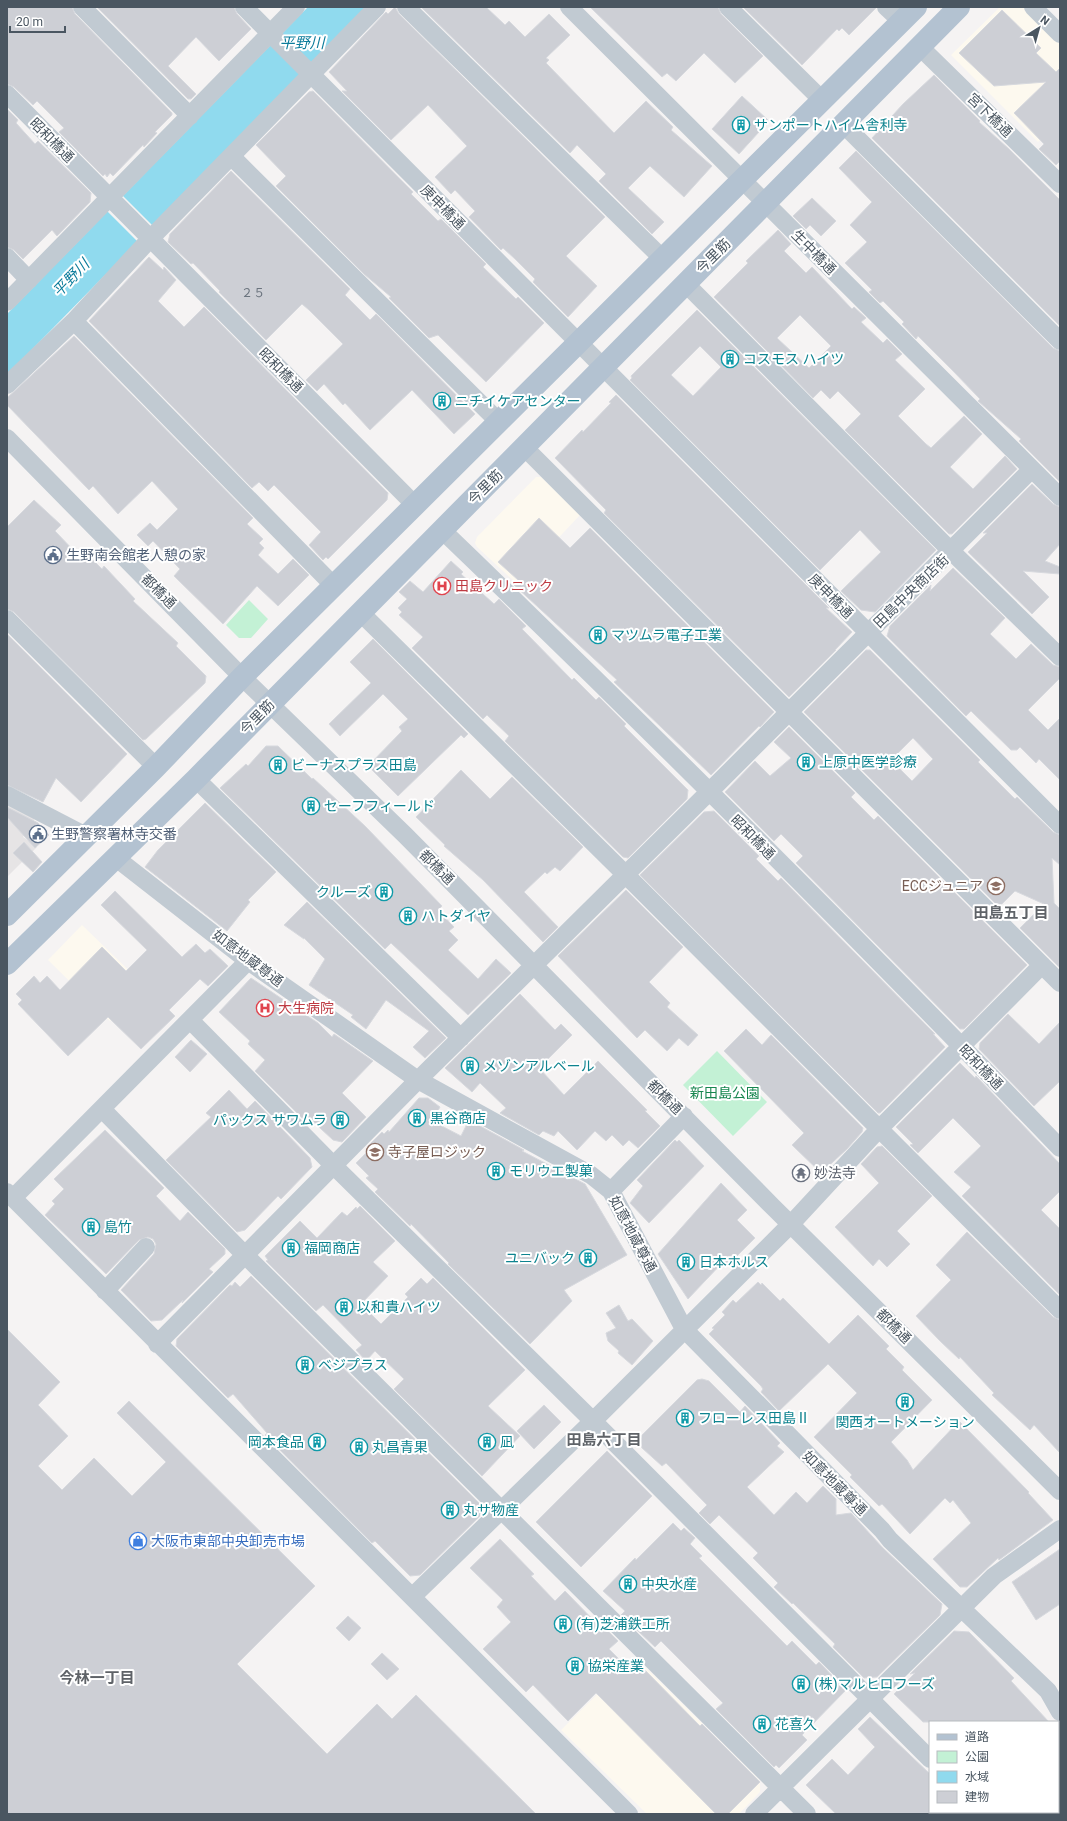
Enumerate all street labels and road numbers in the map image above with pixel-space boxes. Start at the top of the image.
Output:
street label: 宮下橋通 [964,90,1016,140]
street label: 昭和橋通 [27,115,77,165]
street label: 庚申橋通 [418,182,468,232]
street label: 生中橋通 [789,227,839,277]
street label: 今里筋 [692,235,734,277]
street label: 昭和橋通 [256,345,306,395]
street label: 今里筋 [464,466,506,508]
street label: 田島中央商店街 [870,551,952,631]
street label: 都橋通 [138,570,180,612]
street label: 庚申橋通 [806,571,856,621]
street label: 今里筋 [237,696,277,738]
street label: 昭和橋通 [728,812,778,862]
street label: 都橋通 [416,846,458,888]
street label: 如意地蔵尊通 [210,926,286,990]
street label: 昭和橋通 [956,1041,1006,1093]
street label: 都橋通 [644,1077,686,1117]
street label: 如意地蔵尊通 [606,1193,660,1275]
street label: 都橋通 [873,1305,915,1347]
street label: 如意地蔵尊通 [800,1448,870,1518]

